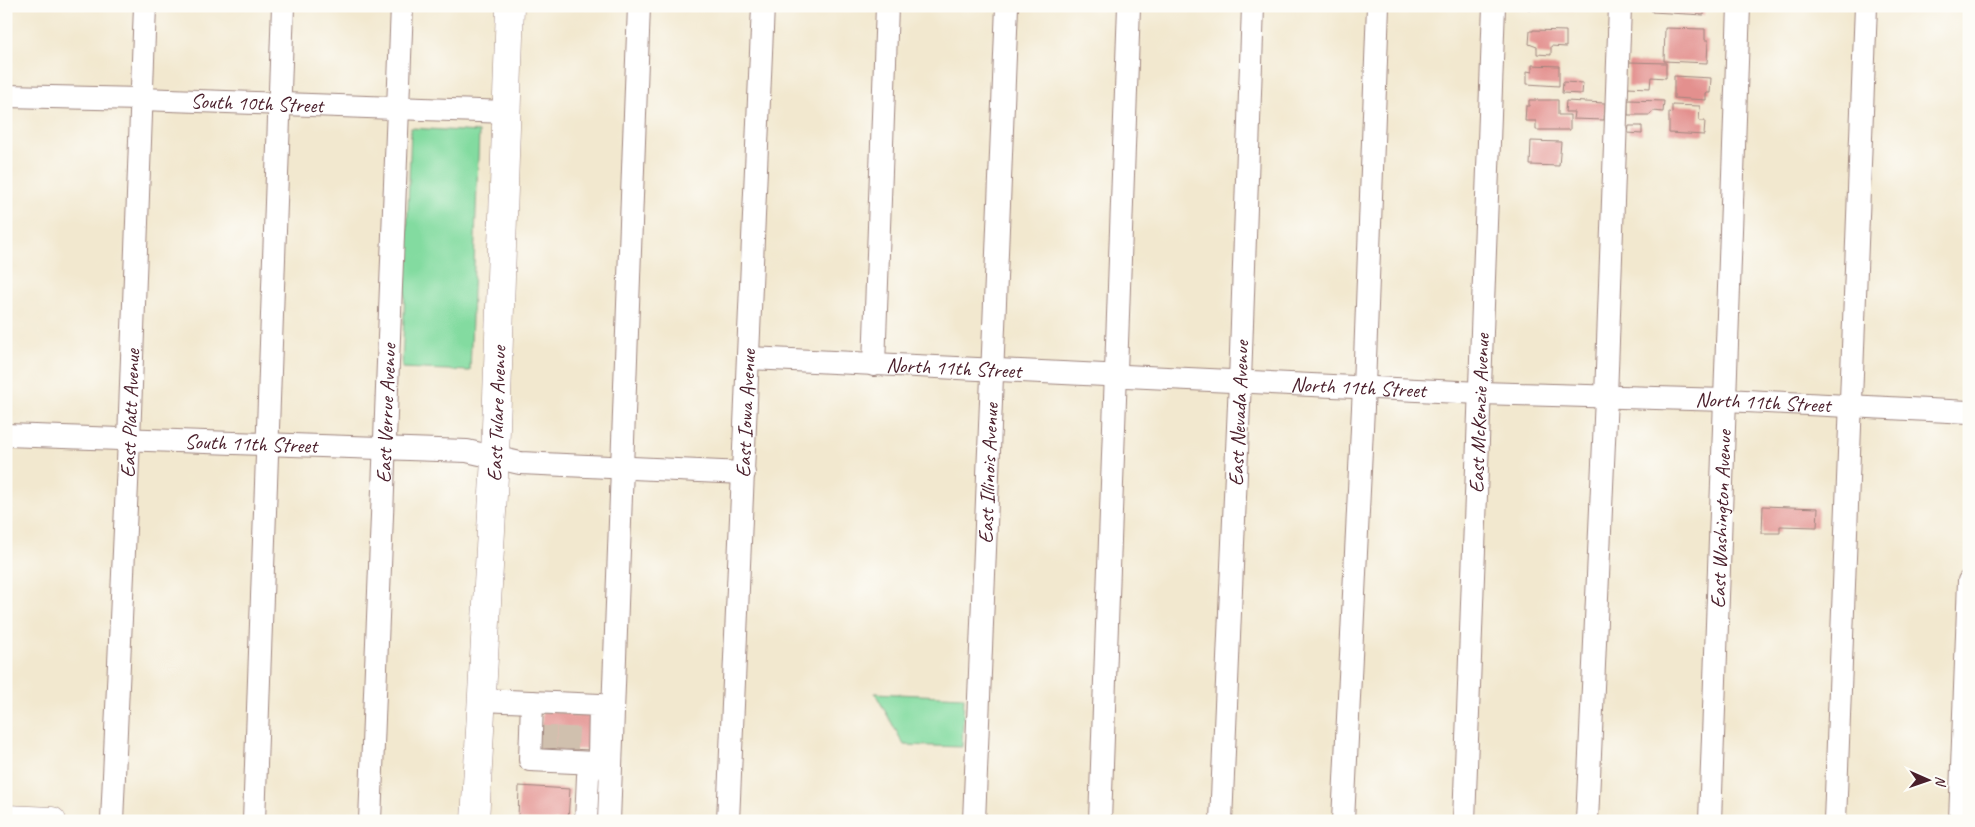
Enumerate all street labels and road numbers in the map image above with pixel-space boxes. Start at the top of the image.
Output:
street label: South 10th Street [190,88,326,119]
street label: East McKenzie Avenue [1463,332,1495,493]
street label: East Nevada Avenue [1222,338,1254,487]
street label: East Verrue Avenue [370,341,402,483]
street label: East Tulare Avenue [481,343,512,482]
street label: East Platt Avenue [114,348,145,478]
street label: East Iowa Avenue [730,348,761,478]
street label: North 11th Street [886,352,1024,384]
street label: North 11th Street [1290,371,1428,403]
street label: North 11th Street [1695,386,1833,418]
street label: East Illinois Avenue [972,401,1004,544]
street label: South 11th Street [184,428,320,459]
street label: East Washington Avenue [1705,428,1737,609]

